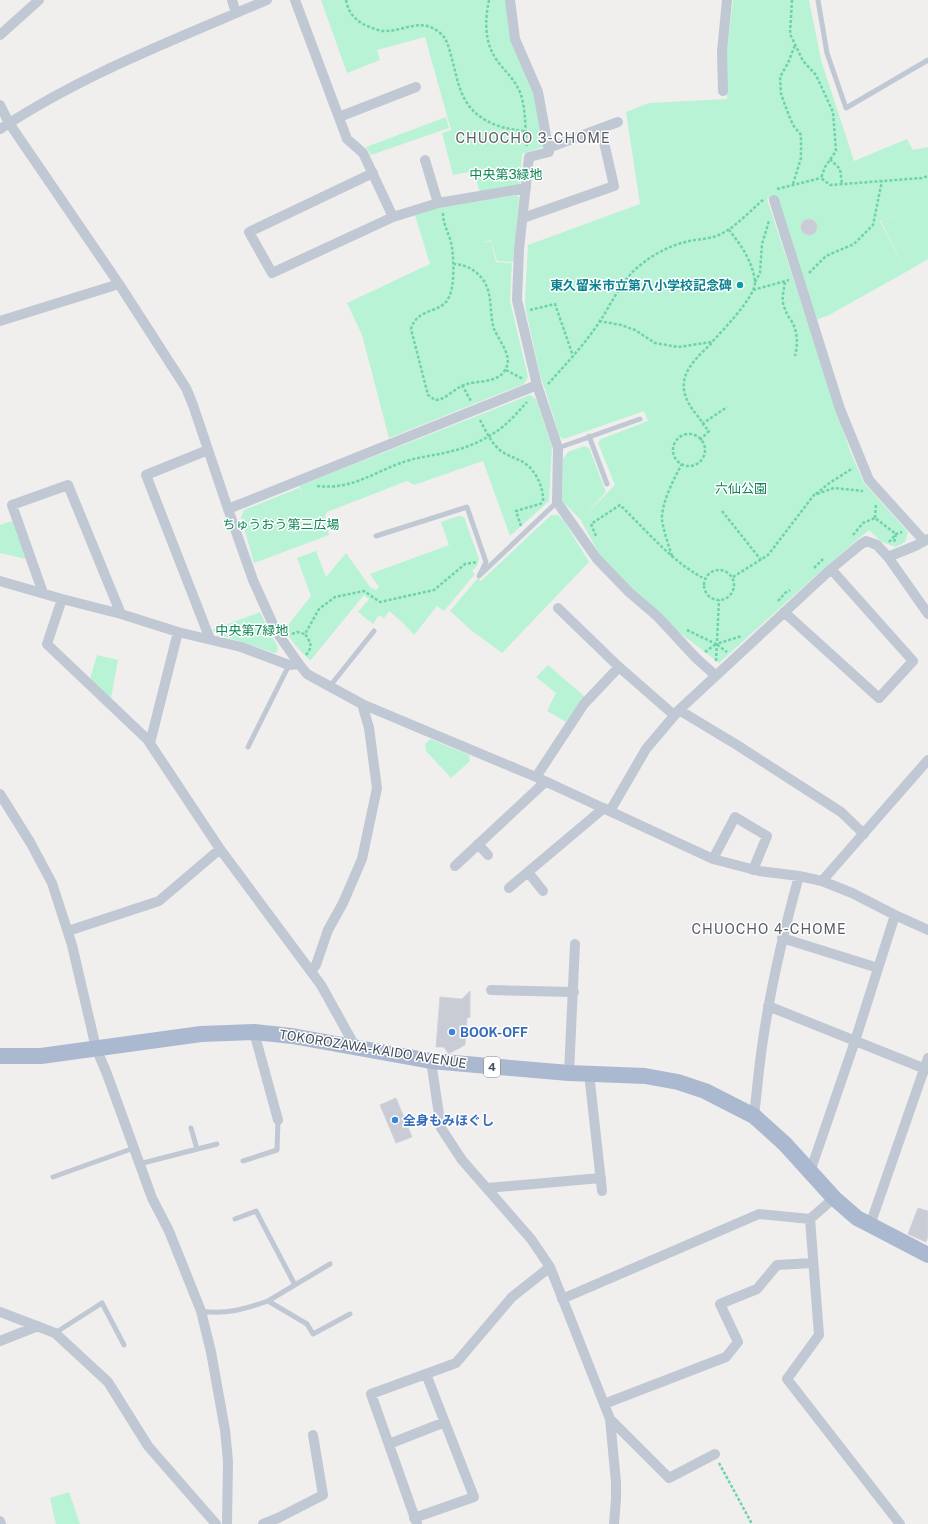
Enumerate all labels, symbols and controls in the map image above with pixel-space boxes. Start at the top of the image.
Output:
district label: CHUOCHO 3-CHOME [455,130,611,146]
park label: 中央第3緑地 [469,167,543,182]
place label: 東久留米市立第八小学校記念碑 [550,278,732,293]
marker: 東久留米市立第八小学校記念碑 [735,280,745,290]
park label: 六仙公園 [715,481,767,496]
park label: ちゅうおう第三広場 [222,517,340,532]
park label: 中央第7緑地 [216,623,288,638]
district label: CHUOCHO 4-CHOME [691,921,847,937]
place label: BOOK-OFF [460,1025,528,1040]
street label: TOKOROZAWA-KAIDO AVENUE [278,1027,468,1071]
marker: BOOK-OFF [447,1027,457,1037]
road number: 4 [484,1057,500,1077]
place label: 全身もみほぐし [403,1113,494,1128]
marker: 全身もみほぐし [390,1115,400,1125]

